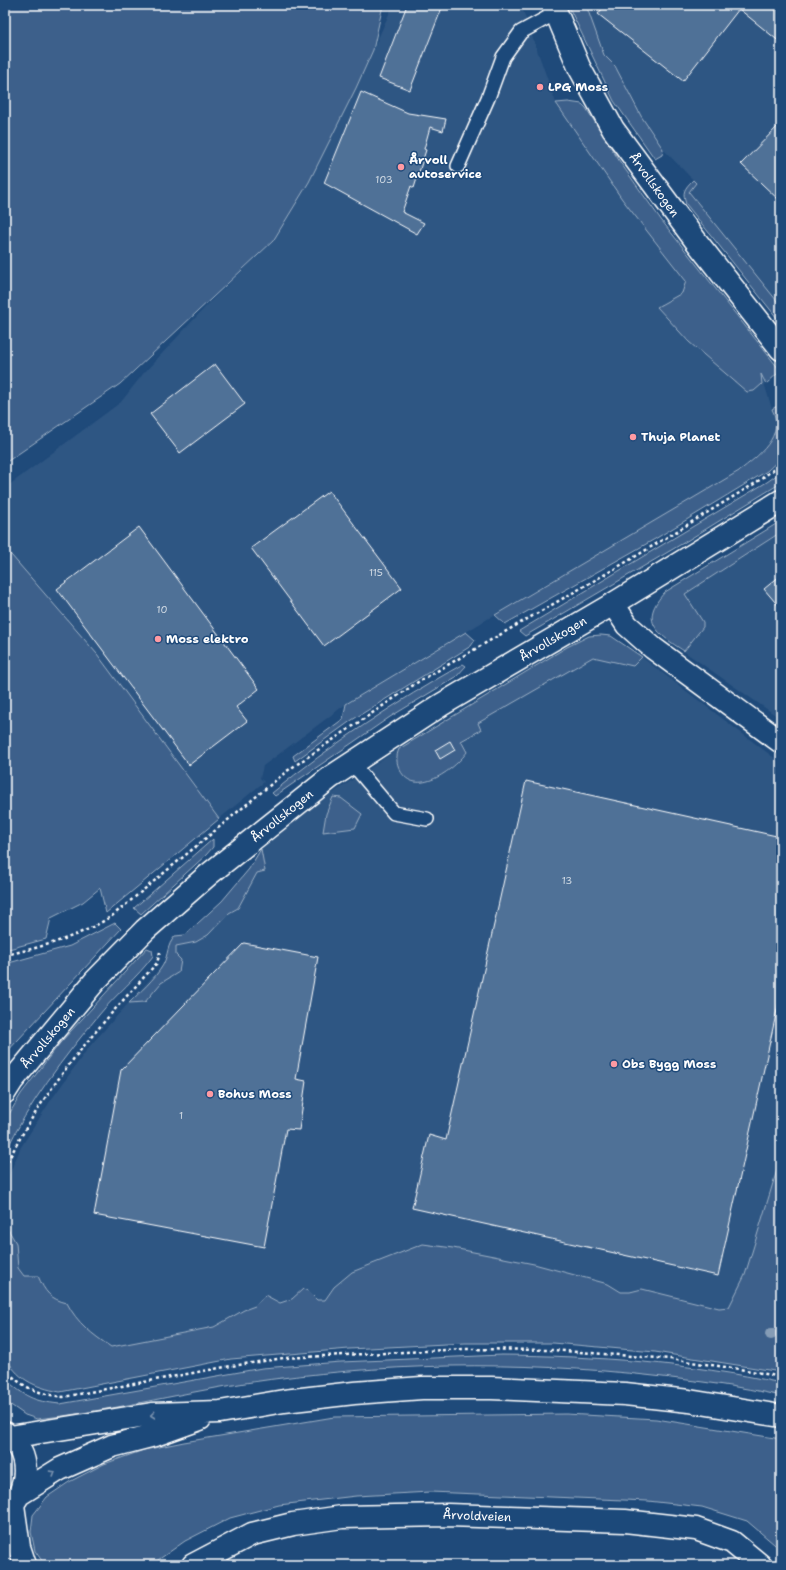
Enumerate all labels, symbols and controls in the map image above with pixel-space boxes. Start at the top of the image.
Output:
place label: LPG Moss [548,79,608,95]
marker: LPG Moss [535,82,545,92]
street label: Årvollskogen [625,150,683,220]
place label: Årvoll autoservice [409,152,482,182]
marker: Årvoll autoservice [396,162,406,172]
house number: 103 [375,173,393,186]
place label: Thuja Planet [641,429,720,445]
marker: Thuja Planet [628,432,638,442]
house number: 115 [369,566,383,579]
house number: 10 [157,603,167,616]
street label: Årvollskogen [516,613,590,665]
place label: Moss elektro [166,631,249,647]
marker: Moss elektro [153,634,163,644]
street label: Årvollskogen [248,786,316,846]
house number: 13 [562,874,572,887]
street label: Årvollskogen [18,1004,78,1072]
place label: Obs Bygg Moss [622,1056,716,1072]
marker: Obs Bygg Moss [609,1059,619,1069]
place label: Bohus Moss [218,1086,292,1102]
marker: Bohus Moss [205,1089,215,1099]
house number: 1 [179,1109,183,1122]
one-way arrow [150,1410,156,1419]
one-way arrow [49,1471,56,1478]
street label: Årvoldveien [442,1507,512,1525]

